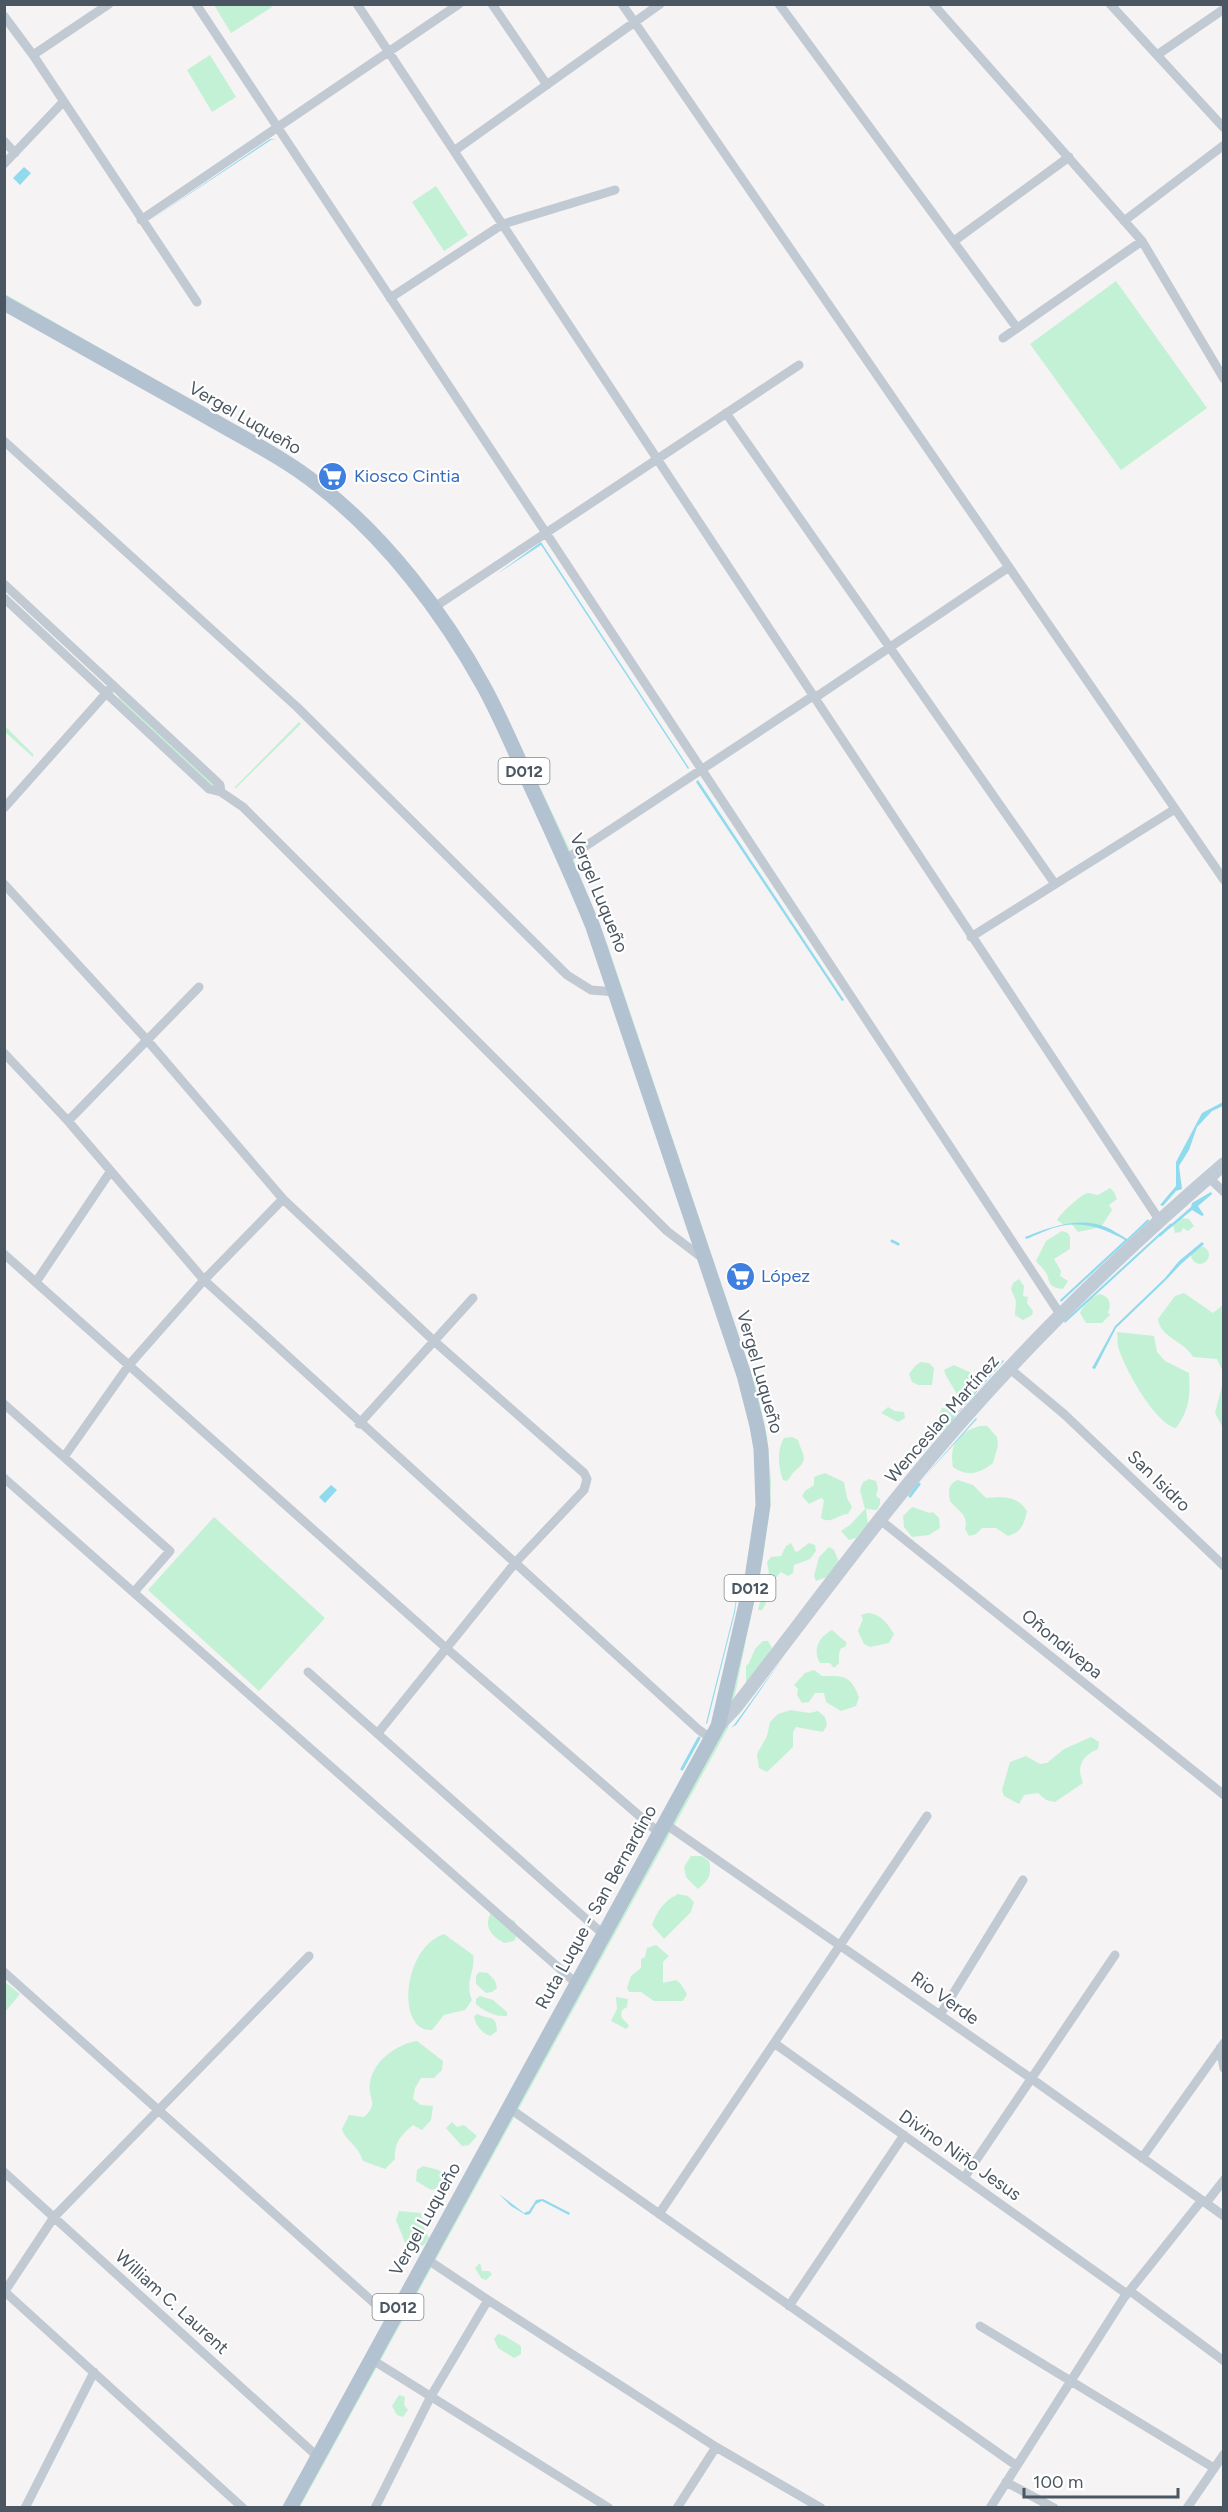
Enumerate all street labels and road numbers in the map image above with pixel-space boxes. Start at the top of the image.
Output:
street label: Vergel Luqueño [185,377,305,459]
road number: D012 [498,758,550,784]
street label: Vergel Luqueño [565,830,633,956]
street label: Vergel Luqueño [732,1308,788,1436]
street label: Wenceslao Martínez [880,1350,1004,1488]
street label: San Isidro [1123,1446,1195,1516]
road number: D012 [724,1575,776,1601]
street label: Oñondivepa [1017,1605,1107,1683]
street label: Ruta Luque - San Bernardino [531,1801,661,2013]
street label: Rio Verde [907,1967,984,2030]
street label: Divino Niño Jesus [895,2105,1025,2205]
street label: Vergel Luqueño [385,2158,465,2280]
street label: William C. Laurent [111,2245,233,2359]
road number: D012 [372,2294,424,2320]

